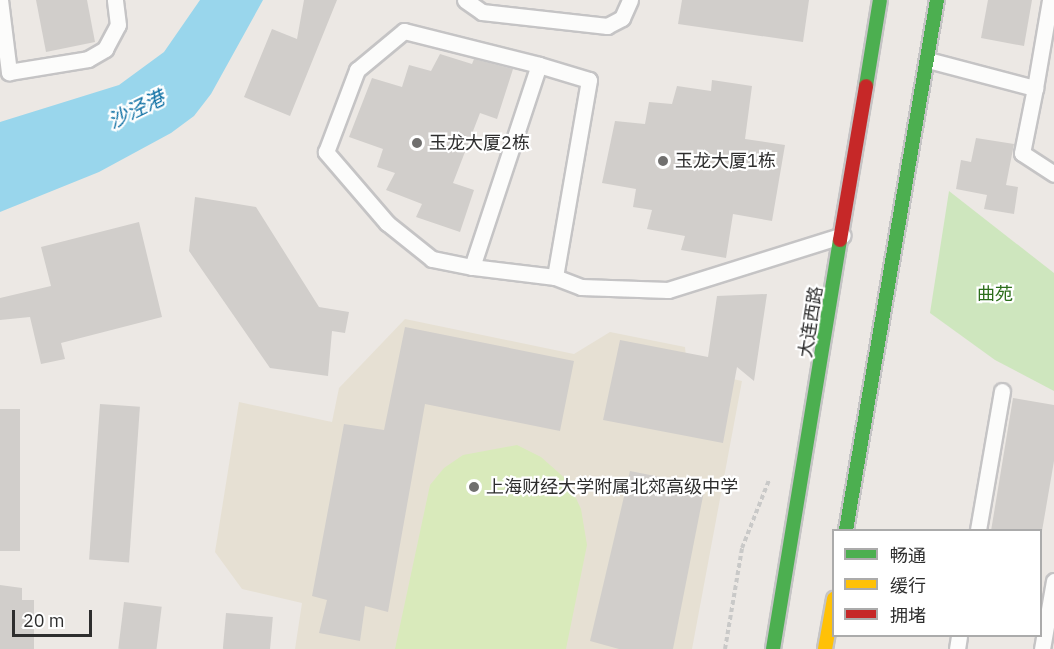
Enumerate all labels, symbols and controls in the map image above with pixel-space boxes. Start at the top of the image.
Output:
water label: 沙泾港 [104,85,168,133]
place label: 玉龙大厦2栋 [429,132,530,154]
marker: 玉龙大厦2栋 [410,136,424,150]
place label: 玉龙大厦1栋 [675,150,776,172]
marker: 玉龙大厦1栋 [656,154,670,168]
park label: 曲苑 [977,283,1013,305]
street label: 大连西路 [795,285,827,359]
place label: 上海财经大学附属北郊高级中学 [486,476,738,498]
marker: 上海财经大学附属北郊高级中学 [467,480,481,494]
legend [832,529,1042,637]
text: 畅通 [890,544,926,567]
text: 缓行 [890,574,926,597]
scale bar [15,598,94,636]
text: 拥堵 [890,604,926,627]
text: 20 m [23,609,65,632]

